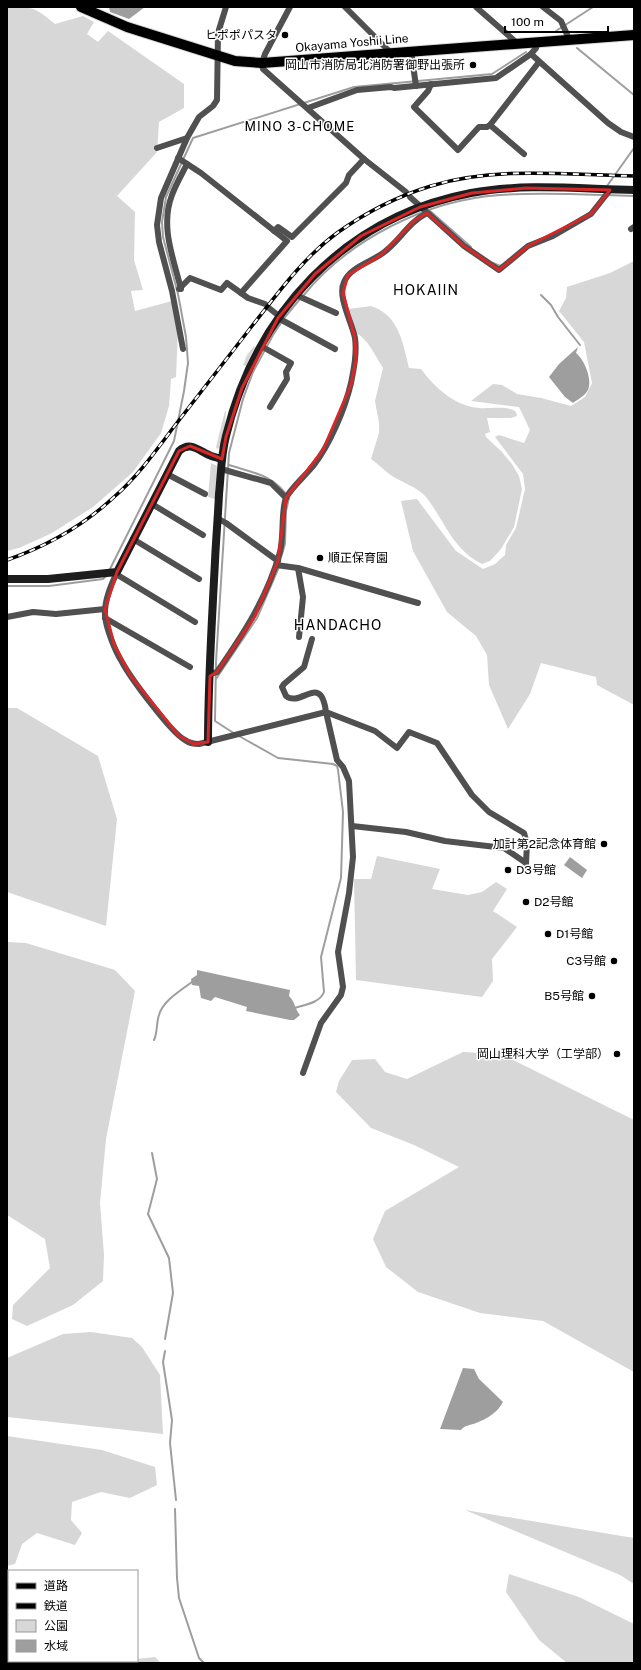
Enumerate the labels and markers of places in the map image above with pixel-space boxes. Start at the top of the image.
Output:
place label: ヒポポパスタ [205,28,277,42]
marker: ヒポポパスタ [280,30,290,40]
place label: 岡山市消防局北消防署御野出張所 [285,58,465,72]
marker: 岡山市消防局北消防署御野出張所 [468,60,478,70]
place label: 順正保育園 [328,551,388,565]
marker: 順正保育園 [315,553,325,563]
place label: 加計第2記念体育館 [493,837,596,851]
marker: 加計第2記念体育館 [599,839,609,849]
place label: D3号館 [516,863,556,877]
marker: D3号館 [503,865,513,875]
place label: D2号館 [534,895,573,909]
marker: D2号館 [521,897,531,907]
place label: D1号館 [556,927,593,941]
marker: D1号館 [543,929,553,939]
place label: C3号館 [566,954,606,968]
marker: C3号館 [609,956,619,966]
place label: B5号館 [544,989,584,1003]
marker: B5号館 [587,991,597,1001]
place label: 岡山理科大学（工学部） [477,1047,609,1061]
marker: 岡山理科大学（工学部） [612,1049,622,1059]

